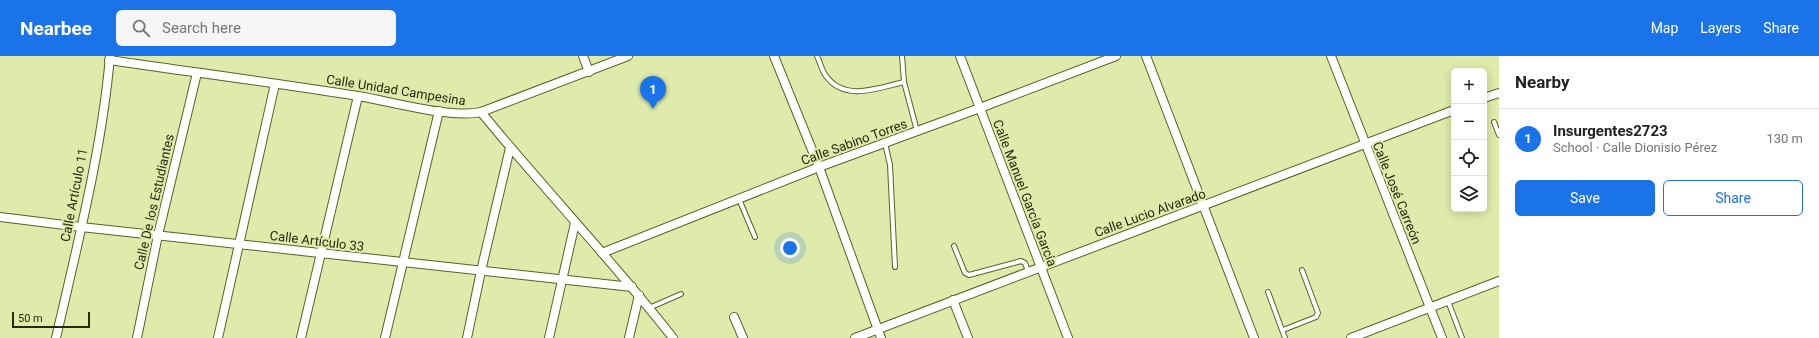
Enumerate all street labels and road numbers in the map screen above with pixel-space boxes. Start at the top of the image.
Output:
street label: Calle Unidad Campesina [325,72,467,108]
street label: Calle Sabino Torres [799,116,909,168]
street label: Calle Manuel García García [990,118,1060,268]
street label: Calle De los Estudiantes [131,132,177,272]
street label: Calle José Carreón [1370,140,1424,246]
street label: Calle Artículo 11 [58,147,90,243]
street label: Calle Lucio Alvarado [1092,186,1208,240]
street label: Calle Artículo 33 [269,228,365,254]

